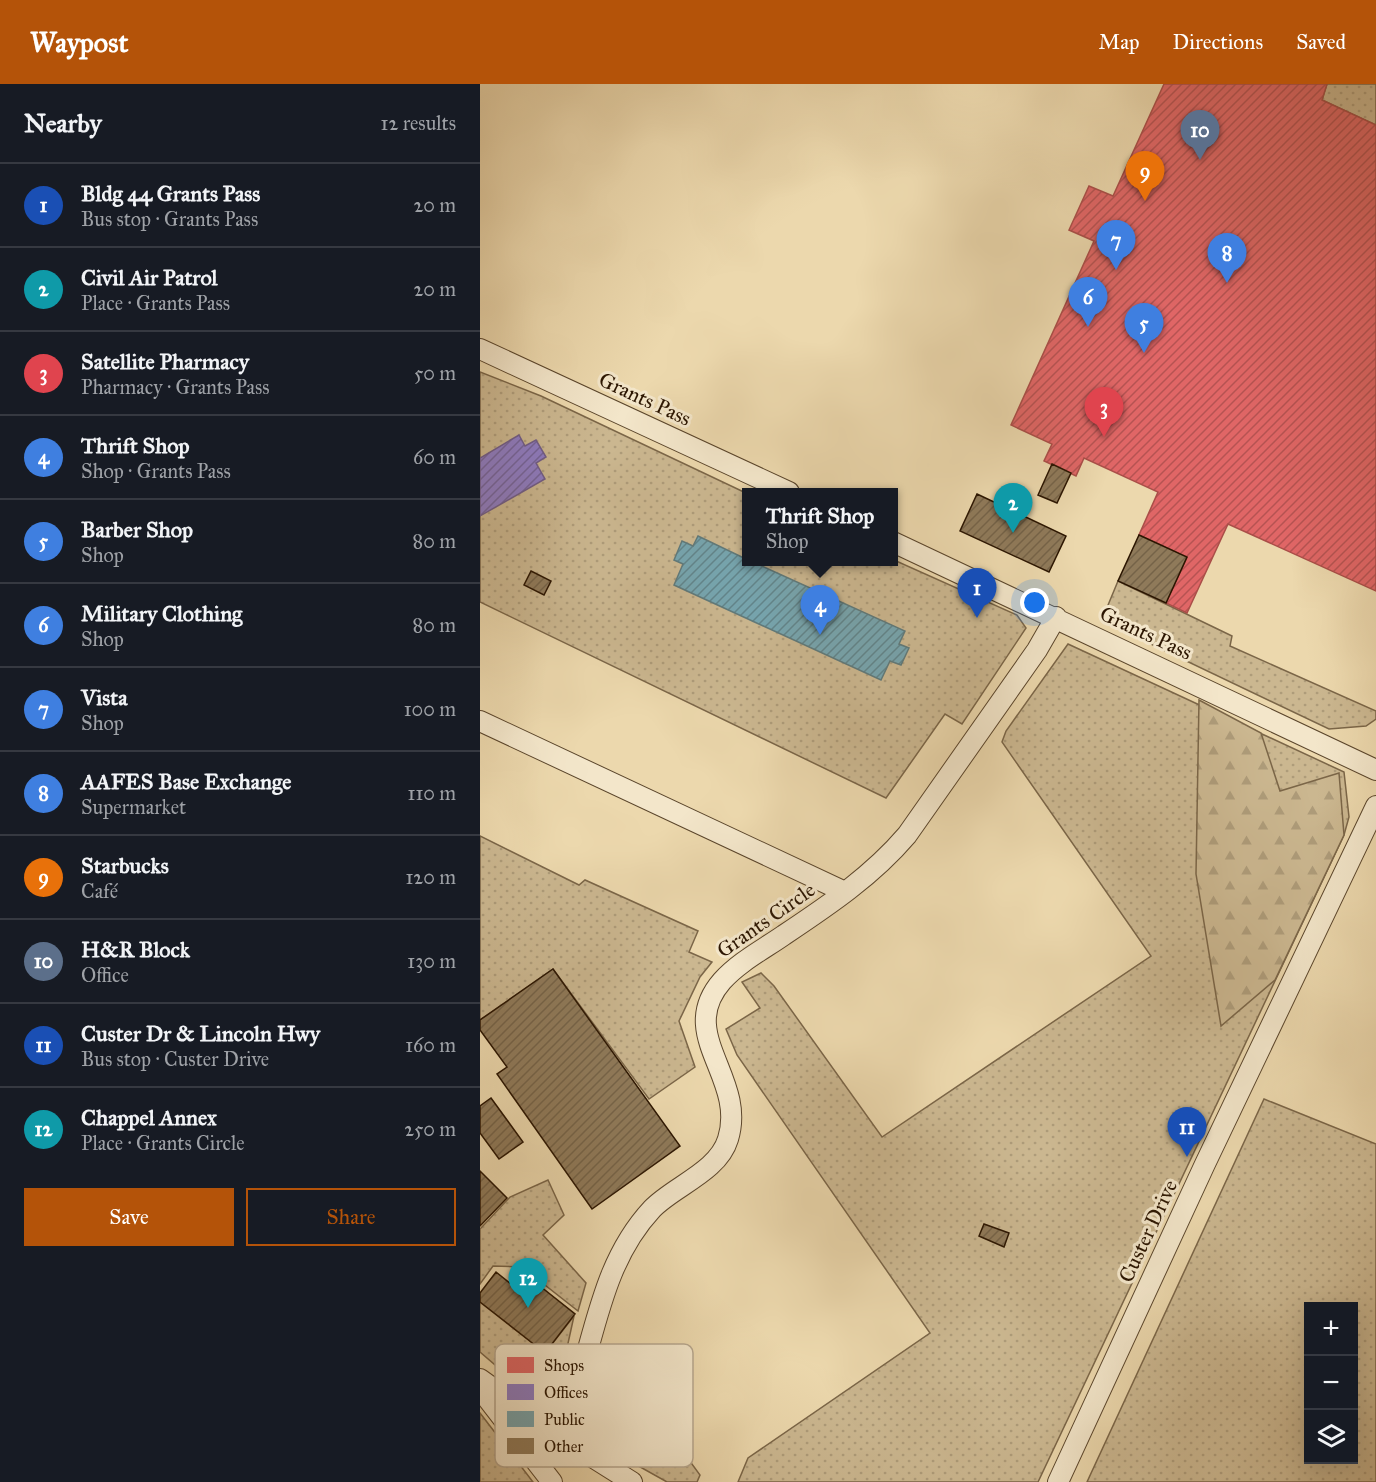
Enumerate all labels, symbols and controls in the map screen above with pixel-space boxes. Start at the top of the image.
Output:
text: Waypost [30,25,128,60]
text: Map [1099,29,1140,55]
text: Directions [1173,29,1263,55]
text: Saved [1296,29,1346,55]
text: Nearby [24,107,102,139]
pin: 10 [1180,110,1220,160]
text: 12 results [381,111,456,135]
pin: 9 [1126,152,1164,201]
text: Bldg 44 Grants Pass [81,180,260,207]
text: 1 [40,193,47,217]
text: 20 m [413,193,456,217]
text: Bus stop · Grants Pass [81,207,258,231]
pin: 7 [1096,220,1136,270]
pin: 8 [1208,234,1246,283]
text: Civil Air Patrol [81,264,218,291]
text: 2 [39,277,48,301]
text: 20 m [413,277,456,301]
pin: 6 [1068,278,1108,327]
text: Place · Grants Pass [81,291,230,315]
pin: 5 [1124,304,1164,353]
text: Satellite Pharmacy [81,348,249,375]
text: 3 [40,361,48,385]
text: 50 m [414,361,456,385]
street label: Grants Pass [595,366,695,432]
text: Pharmacy · Grants Pass [81,375,270,399]
pin: 3 [1084,388,1124,437]
text: Thrift Shop [81,432,190,459]
text: 4 [38,445,49,469]
text: 60 m [413,445,456,469]
text: Shop · Grants Pass [81,459,231,483]
pin: 2 [994,484,1032,533]
popup [742,488,898,566]
text: Thrift Shop [766,502,874,529]
text: Barber Shop [81,516,193,543]
text: 5 [39,529,48,553]
text: 80 m [413,529,456,553]
text: Shop [766,529,808,553]
text: Shop [81,543,124,567]
pin: 1 [958,568,996,618]
pin: 4 [800,586,840,635]
your location [1020,588,1049,617]
text: Military Clothing [81,600,242,627]
street label: Grants Pass [1096,600,1196,666]
text: 6 [38,613,49,637]
text: 80 m [413,613,456,637]
text: Shop [81,627,124,651]
text: Vista [81,684,127,711]
text: 7 [38,697,49,721]
text: 100 m [404,697,456,721]
text: Shop [81,711,124,735]
text: AAFES Base Exchange [81,768,291,795]
text: 8 [38,781,49,805]
text: 110 m [408,781,456,805]
text: Supermarket [81,795,186,819]
text: Starbucks [81,852,169,879]
text: 9 [38,865,49,889]
text: 120 m [405,865,456,889]
street label: Grants Circle [712,876,820,963]
text: Café [81,879,118,903]
text: H&R Block [81,936,190,963]
text: 10 [34,949,53,973]
text: 130 m [407,949,456,973]
text: Office [81,963,129,987]
text: Custer Dr & Lincoln Hwy [81,1020,320,1047]
text: 11 [36,1033,51,1057]
text: 160 m [405,1033,456,1057]
text: Bus stop · Custer Drive [81,1047,269,1071]
text: Chappel Annex [81,1104,217,1131]
pin: 11 [1168,1108,1206,1157]
text: 12 [35,1117,52,1141]
text: 250 m [404,1117,456,1141]
text: Place · Grants Circle [81,1131,245,1155]
street label: Custer Drive [1113,1175,1183,1286]
button: Save [24,1188,234,1246]
button: Share [246,1188,456,1246]
pin: 12 [508,1258,548,1308]
map controls [1304,1302,1358,1464]
button: + [1304,1302,1358,1356]
legend [495,1344,693,1467]
text: Shops [544,1356,584,1375]
button: − [1304,1356,1358,1410]
text: Offices [544,1383,588,1402]
text: Public [544,1410,585,1429]
button: layers [1304,1410,1358,1464]
text: Other [544,1437,583,1456]

